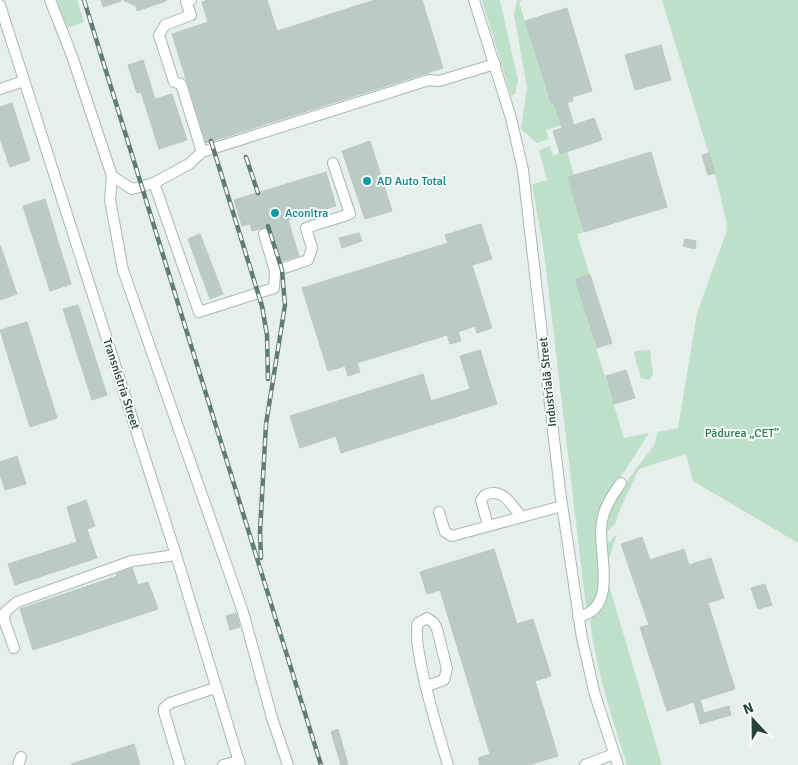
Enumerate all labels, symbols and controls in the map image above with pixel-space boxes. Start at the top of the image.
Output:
place label: AD Auto Total [377,174,447,189]
marker: AD Auto Total [361,175,373,187]
place label: Aconitra [285,206,328,221]
marker: Aconitra [269,207,281,219]
street label: Industrială Street [536,336,560,428]
street label: Transnistria Street [99,337,143,431]
park label: Pădurea „CET” [705,426,779,441]
north arrow [728,695,778,745]
text: N [741,699,756,718]

